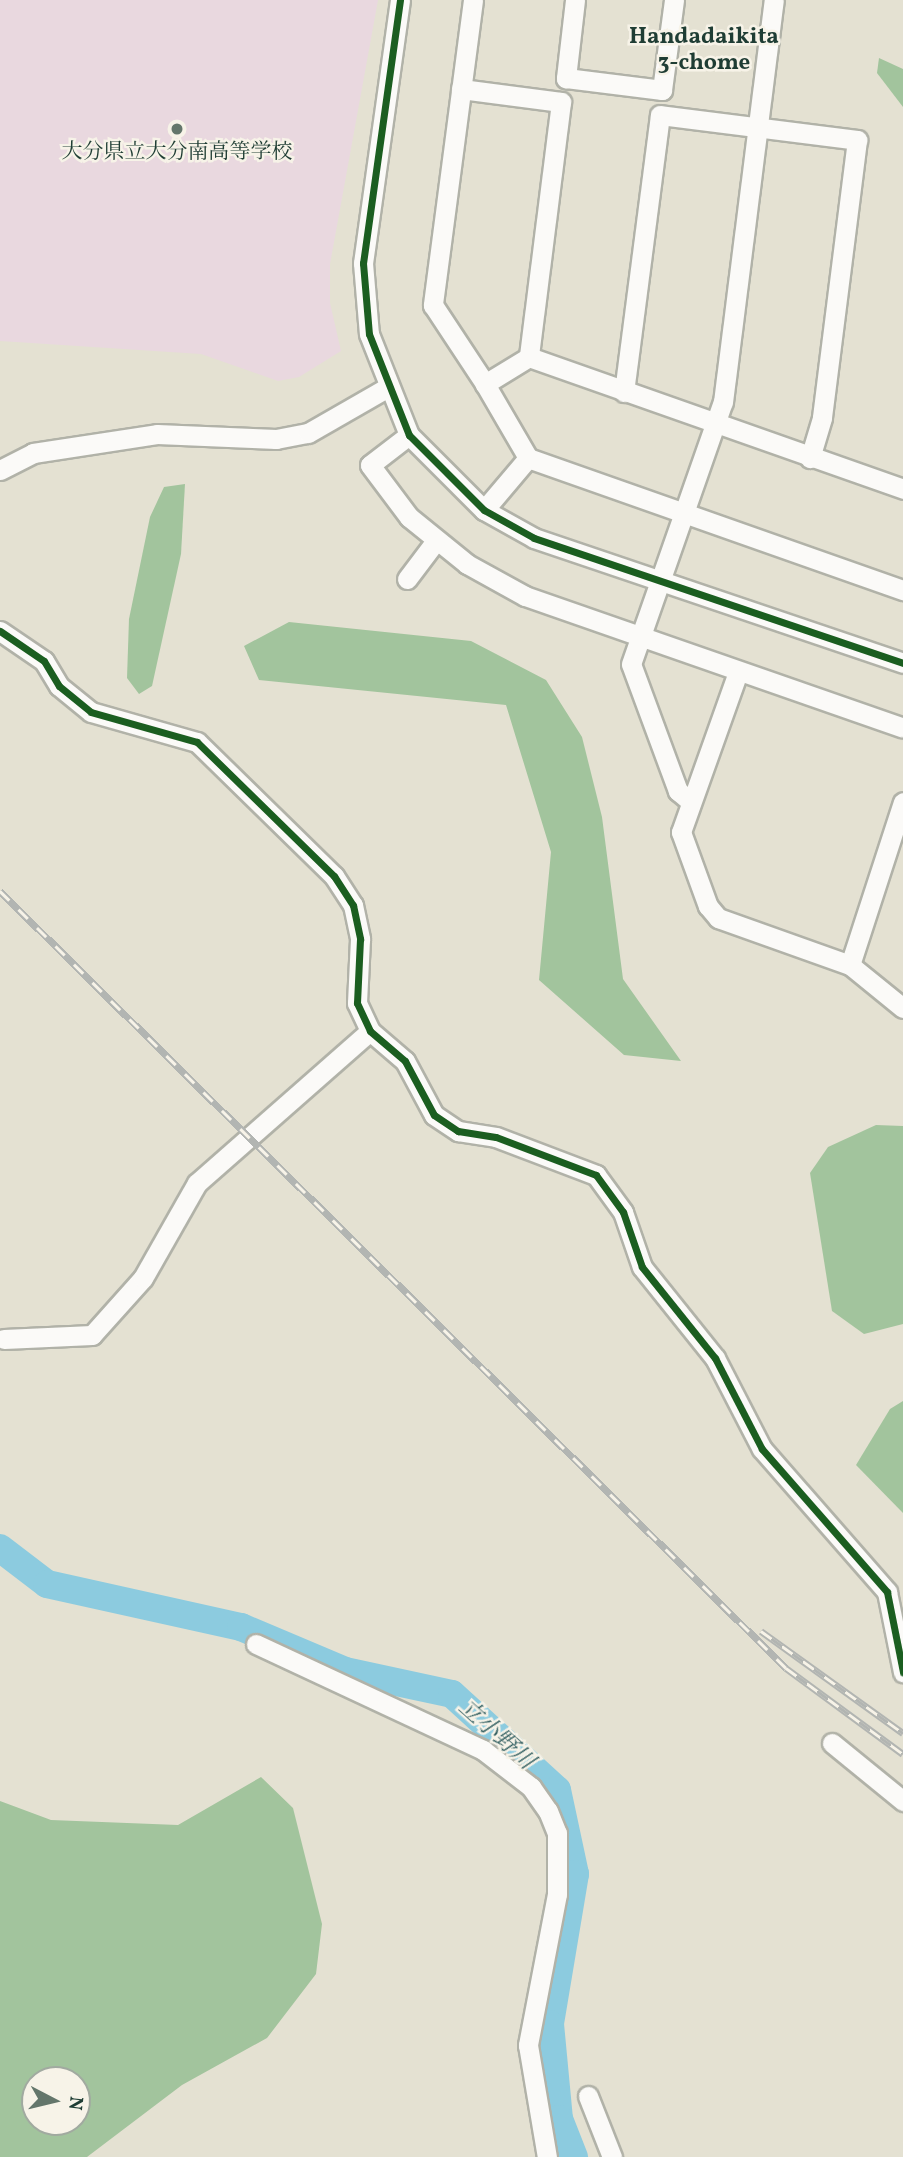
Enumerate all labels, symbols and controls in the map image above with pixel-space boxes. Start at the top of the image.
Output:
district label: Handadaikita 3-chome [629,23,779,77]
marker: 大分県立大分南高等学校 [169,121,185,137]
place label: 大分県立大分南高等学校 [62,140,292,166]
water label: 立小野川 [453,1694,539,1776]
north arrow [21,2066,91,2136]
text: N [61,2095,89,2112]

